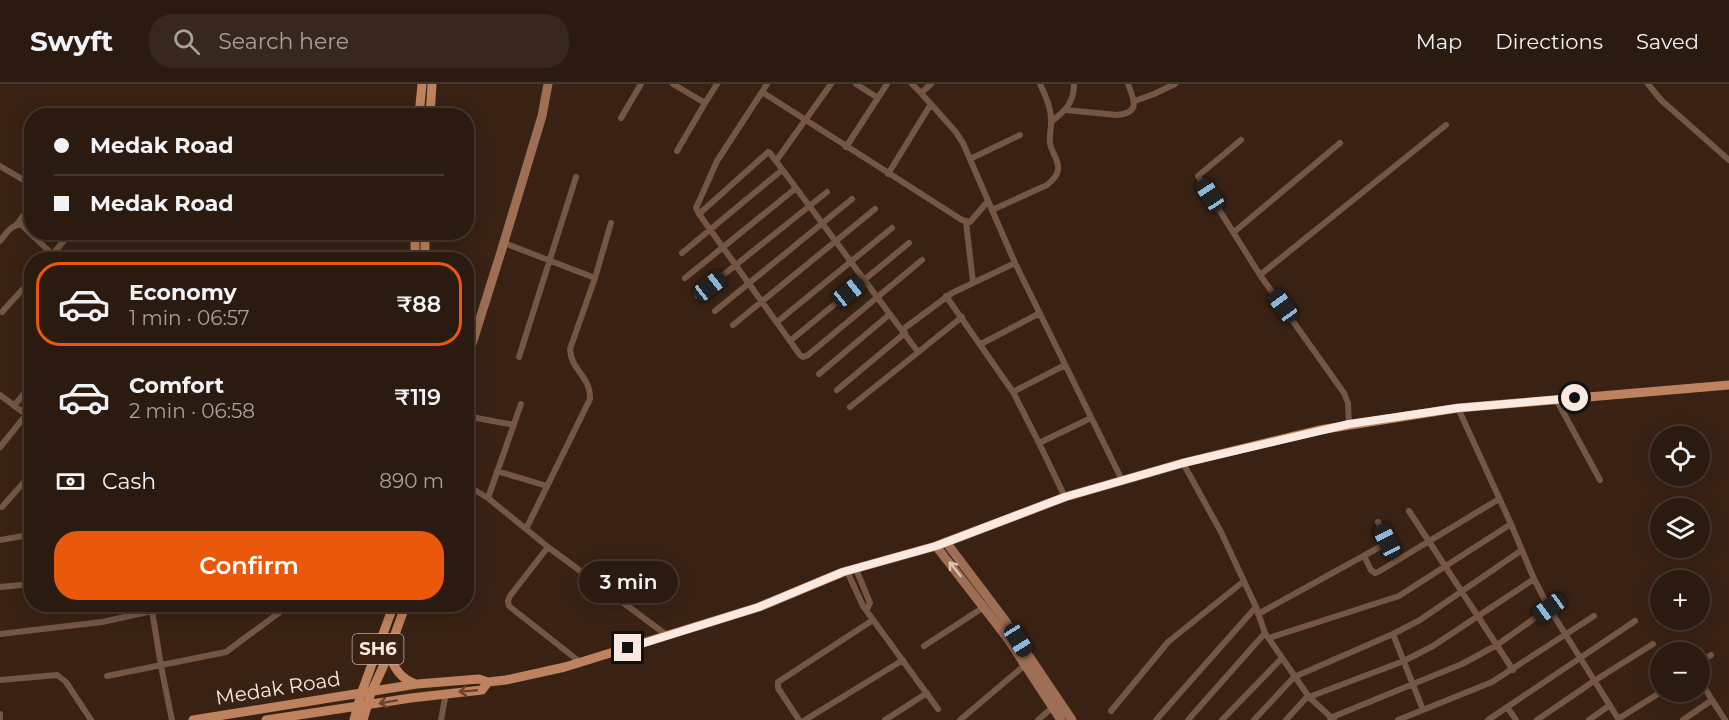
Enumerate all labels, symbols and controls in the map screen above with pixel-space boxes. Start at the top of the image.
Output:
search box [149,14,569,68]
text: Swyft [30,24,113,58]
icon: search [170,25,203,58]
text: Search here [218,28,349,55]
text: Map [1416,29,1462,54]
text: Directions [1495,29,1603,54]
text: Saved [1636,29,1699,54]
text: Medak Road [90,132,234,159]
car [1193,175,1227,215]
text: Medak Road [90,190,234,217]
car [690,268,730,304]
car [829,274,869,310]
icon: car [57,277,111,331]
text: Economy [129,279,237,306]
car [1265,286,1301,326]
text: ₹88 [397,291,441,318]
text: 1 min · 06:57 [129,306,250,330]
icon: car [57,370,111,424]
text: Comfort [129,372,224,399]
text: ₹119 [394,384,441,411]
route start [1561,384,1588,411]
text: 2 min · 06:58 [129,399,255,423]
map controls [1650,426,1710,702]
button: locate [1650,426,1710,486]
icon: cash [54,465,87,498]
text: Cash [102,468,156,495]
text: 890 m [379,469,444,493]
button: layers [1650,498,1710,558]
car [1371,521,1403,561]
button: Confirm [54,531,444,600]
callout: 3 min [578,561,678,603]
one-way arrow [948,562,961,578]
text: 3 min [600,570,657,594]
button: + [1650,570,1710,630]
car [1529,590,1569,626]
car [1001,620,1035,660]
road number: SH6 [352,634,404,664]
route end [614,634,641,661]
button: − [1650,642,1710,702]
street label: Medak Road [214,666,342,710]
one-way arrow [459,686,479,697]
one-way arrow [379,697,398,708]

